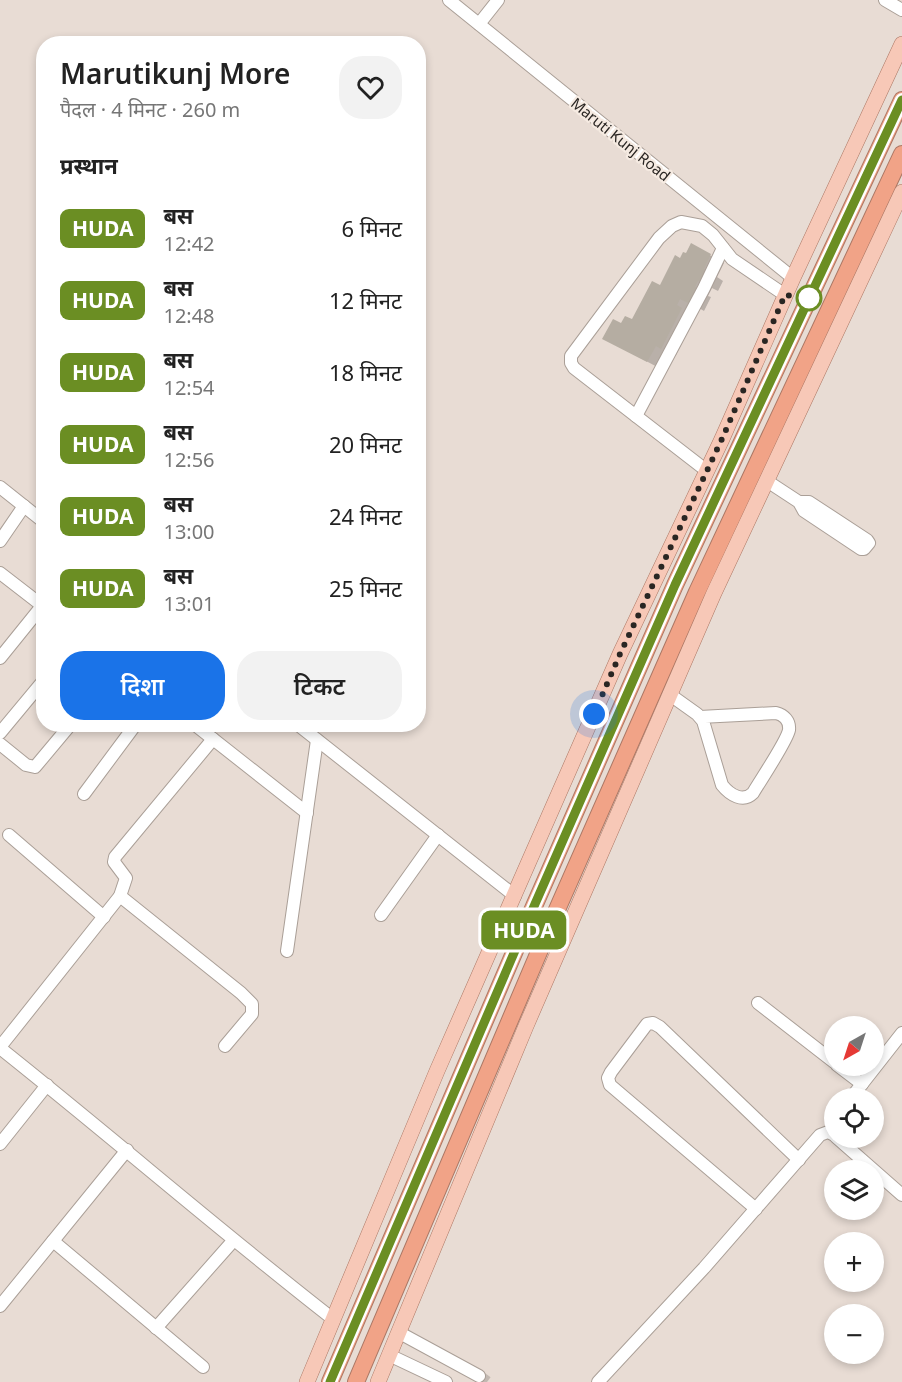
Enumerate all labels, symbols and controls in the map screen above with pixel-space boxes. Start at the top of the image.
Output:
text: Marutikunj More [60,54,290,92]
button: heart [339,56,402,119]
street label: Maruti Kunj Road [567,93,675,185]
text: पैदल · 4 मिनट · 260 m [60,96,240,123]
text: प्रस्थान [60,150,118,180]
text: बस [163,200,193,230]
text: 6 मिनट [342,213,402,243]
text: HUDA [72,214,133,242]
text: 12:42 [163,230,215,257]
text: बस [163,272,193,302]
text: 12 मिनट [329,285,402,315]
unlabelled marker [796,285,822,311]
text: HUDA [72,286,133,314]
text: 12:48 [163,302,215,329]
text: बस [163,344,193,374]
text: 18 मिनट [329,357,402,387]
text: HUDA [72,358,133,386]
text: 12:54 [163,374,215,401]
text: बस [163,416,193,446]
text: 20 मिनट [329,429,402,459]
text: HUDA [72,430,133,458]
text: 12:56 [163,446,215,473]
text: बस [163,488,193,518]
text: 24 मिनट [329,501,402,531]
text: HUDA [72,502,133,530]
text: 13:00 [163,518,215,545]
text: बस [163,560,193,590]
text: 25 मिनट [329,573,402,603]
text: HUDA [72,574,133,602]
text: 13:01 [163,590,215,617]
button: दिशा [60,651,225,720]
button: टिकट [237,651,402,720]
your location [579,699,609,729]
line badge: HUDA [482,910,566,950]
text: HUDA [493,916,555,944]
north arrow [824,1016,884,1076]
map controls [824,1016,884,1364]
button: locate [824,1088,884,1148]
button: layers [824,1160,884,1220]
button: + [824,1232,884,1292]
button: − [824,1304,884,1364]

